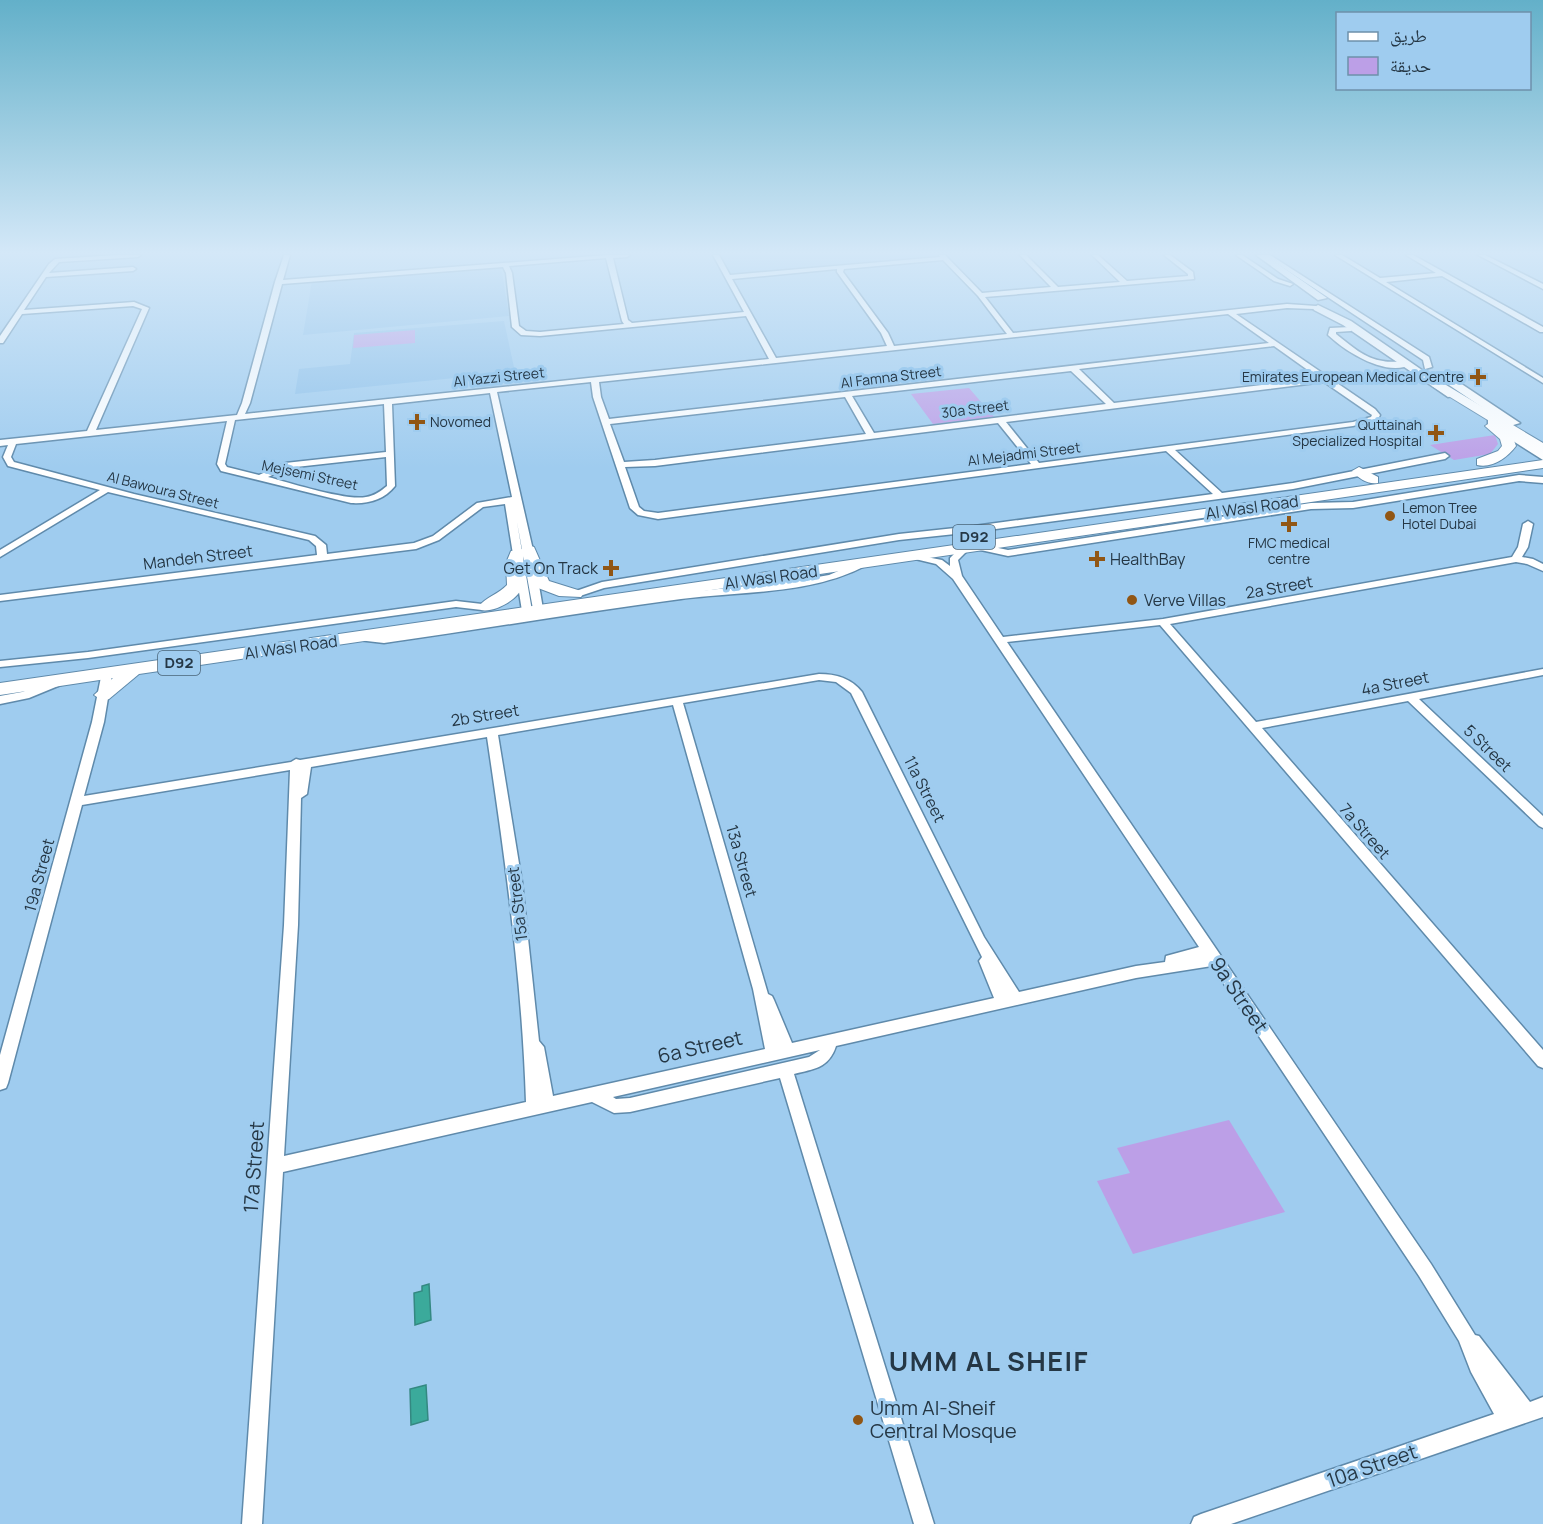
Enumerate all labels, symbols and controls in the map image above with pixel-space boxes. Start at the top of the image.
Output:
legend [1336,12,1531,90]
text: طريق [1390,23,1427,47]
text: حديقة [1390,53,1431,77]
street label: Al Famna Street [839,361,943,392]
street label: Al Yazzi Street [453,362,546,391]
place label: Emirates European Medical Centre [1242,367,1464,386]
marker: Emirates European Medical Centre [1469,368,1487,386]
street label: 30a Street [940,395,1010,422]
place label: Novomed [430,412,491,431]
marker: Novomed [408,413,426,431]
place label: Quttainah Specialized Hospital [1292,415,1422,450]
marker: Quttainah Specialized Hospital [1427,424,1445,442]
street label: Al Mejadmi Street [966,437,1082,470]
street label: Mejsemi Street [260,455,360,494]
street label: Al Bawoura Street [105,466,221,513]
street label: Al Wasl Road [1204,490,1300,524]
place label: Lemon Tree Hotel Dubai [1402,498,1477,533]
marker: Lemon Tree Hotel Dubai [1383,509,1397,523]
marker: FMC medical centre [1280,515,1298,533]
road number: D92 [953,525,995,549]
place label: FMC medical centre [1248,533,1330,568]
street label: Mandeh Street [142,539,254,575]
place label: HealthBay [1110,548,1186,570]
marker: HealthBay [1088,550,1106,568]
place label: Get On Track [504,557,599,579]
marker: Get On Track [602,559,620,577]
street label: Al Wasl Road [723,560,819,594]
street label: 2a Street [1244,570,1314,604]
place label: Verve Villas [1144,589,1226,611]
marker: Verve Villas [1125,593,1139,607]
street label: Al Wasl Road [243,630,339,664]
road number: D92 [158,651,200,675]
street label: 4a Street [1359,666,1431,700]
street label: 2b Street [449,699,521,731]
street label: 5 Street [1459,719,1517,777]
street label: 11a Street [899,752,951,826]
street label: 7a Street [1335,798,1395,864]
street label: 13a Street [721,822,763,900]
street label: 19a Street [19,836,59,914]
street label: 15a Street [502,866,532,942]
street label: 9a Street [1204,951,1275,1038]
street label: 6a Street [655,1024,745,1069]
street label: 17a Street [237,1120,270,1214]
district label: UMM AL SHEIF [889,1342,1089,1379]
place label: Umm Al-Sheif Central Mosque [870,1394,1017,1444]
marker: Umm Al-Sheif Central Mosque [851,1413,865,1427]
street label: 10a Street [1323,1437,1421,1494]

